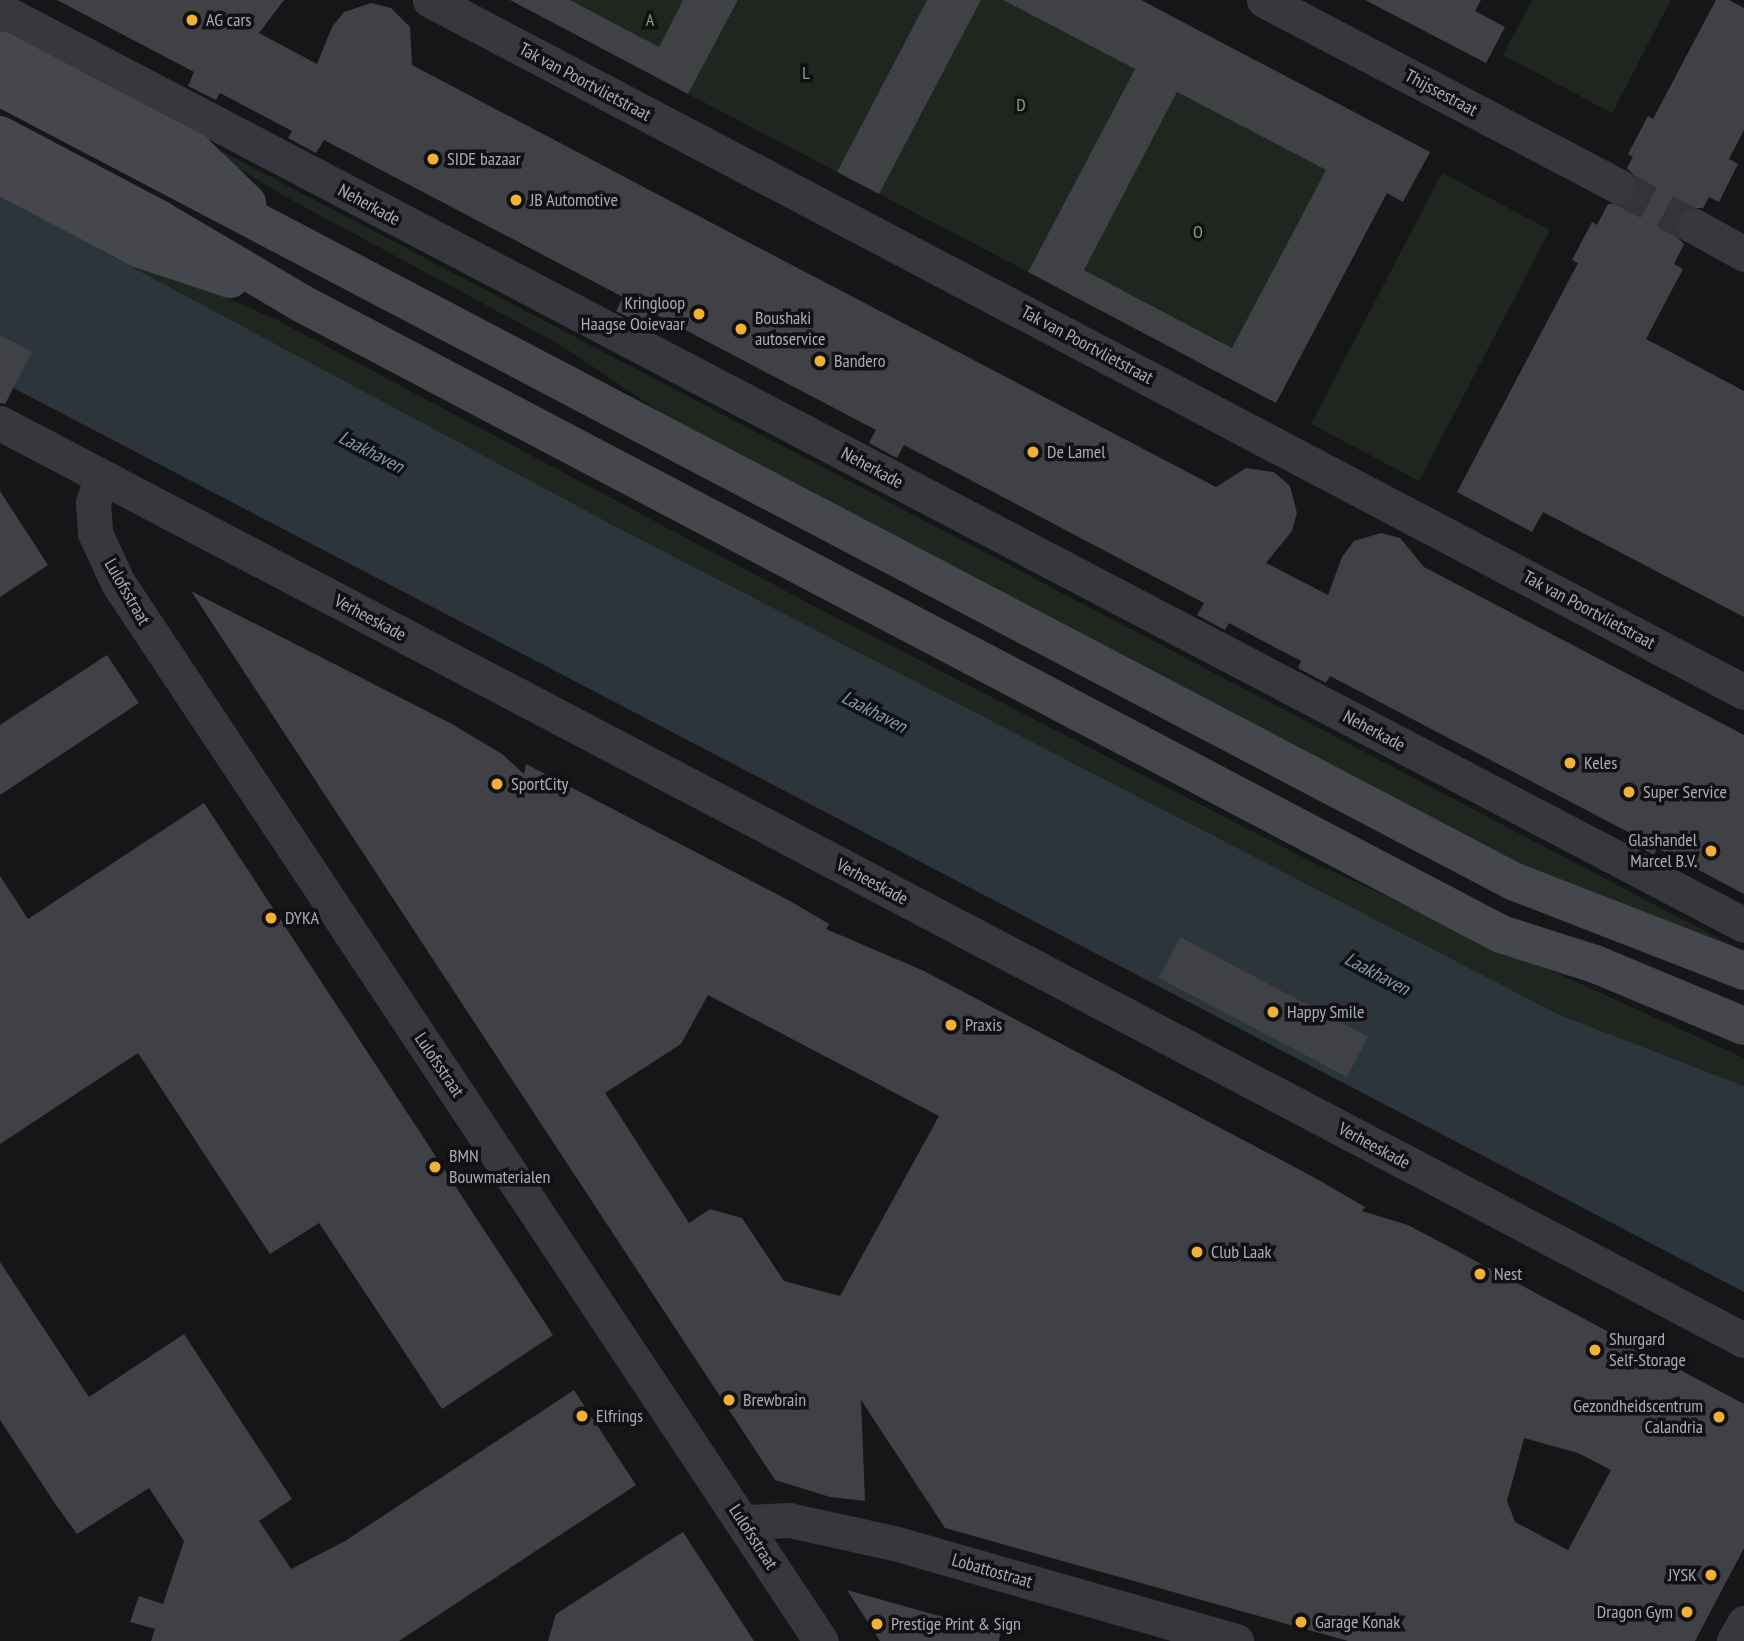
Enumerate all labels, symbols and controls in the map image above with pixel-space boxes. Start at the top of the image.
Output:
place label: AG cars [206,9,251,31]
park label: A [646,9,654,31]
marker: AG cars [184,12,200,28]
street label: Tak van Poortvlietstraat [515,38,655,126]
park label: L [802,62,810,84]
street label: Thijssestraat [1401,65,1481,121]
park label: D [1016,94,1026,116]
place label: SIDE bazaar [447,148,521,170]
marker: SIDE bazaar [425,151,441,167]
street label: Neherkade [334,180,404,230]
place label: JB Automotive [530,189,618,211]
marker: JB Automotive [508,192,524,208]
park label: O [1193,221,1203,243]
place label: Kringloop Haagse Ooievaar [581,293,685,336]
street label: Tak van Poortvlietstraat [1017,301,1157,389]
marker: Kringloop Haagse Ooievaar [691,306,707,322]
place label: Boushaki autoservice [755,308,825,350]
marker: Boushaki autoservice [733,321,749,337]
place label: Bandero [834,350,886,372]
marker: Bandero [812,353,828,369]
water label: Laakhaven [335,426,407,478]
place label: De Lamel [1047,441,1105,463]
street label: Neherkade [837,443,907,493]
marker: De Lamel [1025,444,1041,460]
street label: Lulofsstraat [99,555,155,629]
street label: Tak van Poortvlietstraat [1519,566,1659,654]
street label: Verheeskade [331,590,409,646]
water label: Laakhaven [838,686,910,738]
street label: Neherkade [1339,706,1409,756]
place label: Keles [1584,752,1617,774]
marker: Keles [1562,755,1578,771]
place label: SportCity [511,773,568,795]
marker: SportCity [489,776,505,792]
place label: Super Service [1643,781,1727,803]
marker: Super Service [1621,784,1637,800]
place label: Glashandel Marcel B.V. [1628,830,1697,872]
marker: Glashandel Marcel B.V. [1703,843,1719,859]
street label: Verheeskade [833,854,911,910]
place label: DYKA [285,907,319,929]
marker: DYKA [263,910,279,926]
water label: Laakhaven [1341,948,1413,1000]
place label: Happy Smile [1287,1001,1365,1023]
marker: Happy Smile [1265,1004,1281,1020]
place label: Praxis [965,1014,1002,1036]
marker: Praxis [943,1017,959,1033]
street label: Lulofsstraat [410,1029,468,1101]
street label: Verheeskade [1335,1118,1413,1174]
place label: BMN Bouwmaterialen [449,1146,550,1188]
marker: BMN Bouwmaterialen [427,1159,443,1175]
place label: Club Laak [1211,1241,1271,1263]
marker: Club Laak [1189,1244,1205,1260]
place label: Nest [1494,1263,1522,1285]
marker: Nest [1472,1266,1488,1282]
place label: Shurgard Self-Storage [1609,1329,1686,1372]
marker: Shurgard Self-Storage [1587,1342,1603,1358]
place label: Brewbrain [743,1389,806,1411]
marker: Brewbrain [721,1392,737,1408]
place label: Gezondheidscentrum Calandria [1573,1396,1703,1438]
place label: Elfrings [596,1405,643,1427]
marker: Gezondheidscentrum Calandria [1709,1407,1729,1427]
marker: Elfrings [574,1408,590,1424]
street label: Lulofsstraat [724,1501,782,1573]
street label: Lobattostraat [949,1549,1035,1593]
place label: JYSK [1668,1564,1697,1586]
marker: JYSK [1703,1567,1719,1583]
place label: Dragon Gym [1597,1601,1673,1623]
marker: Dragon Gym [1679,1604,1695,1620]
place label: Garage Konak [1315,1611,1400,1633]
place label: Prestige Print & Sign [891,1613,1021,1635]
marker: Garage Konak [1293,1614,1309,1630]
marker: Prestige Print & Sign [869,1616,885,1632]

